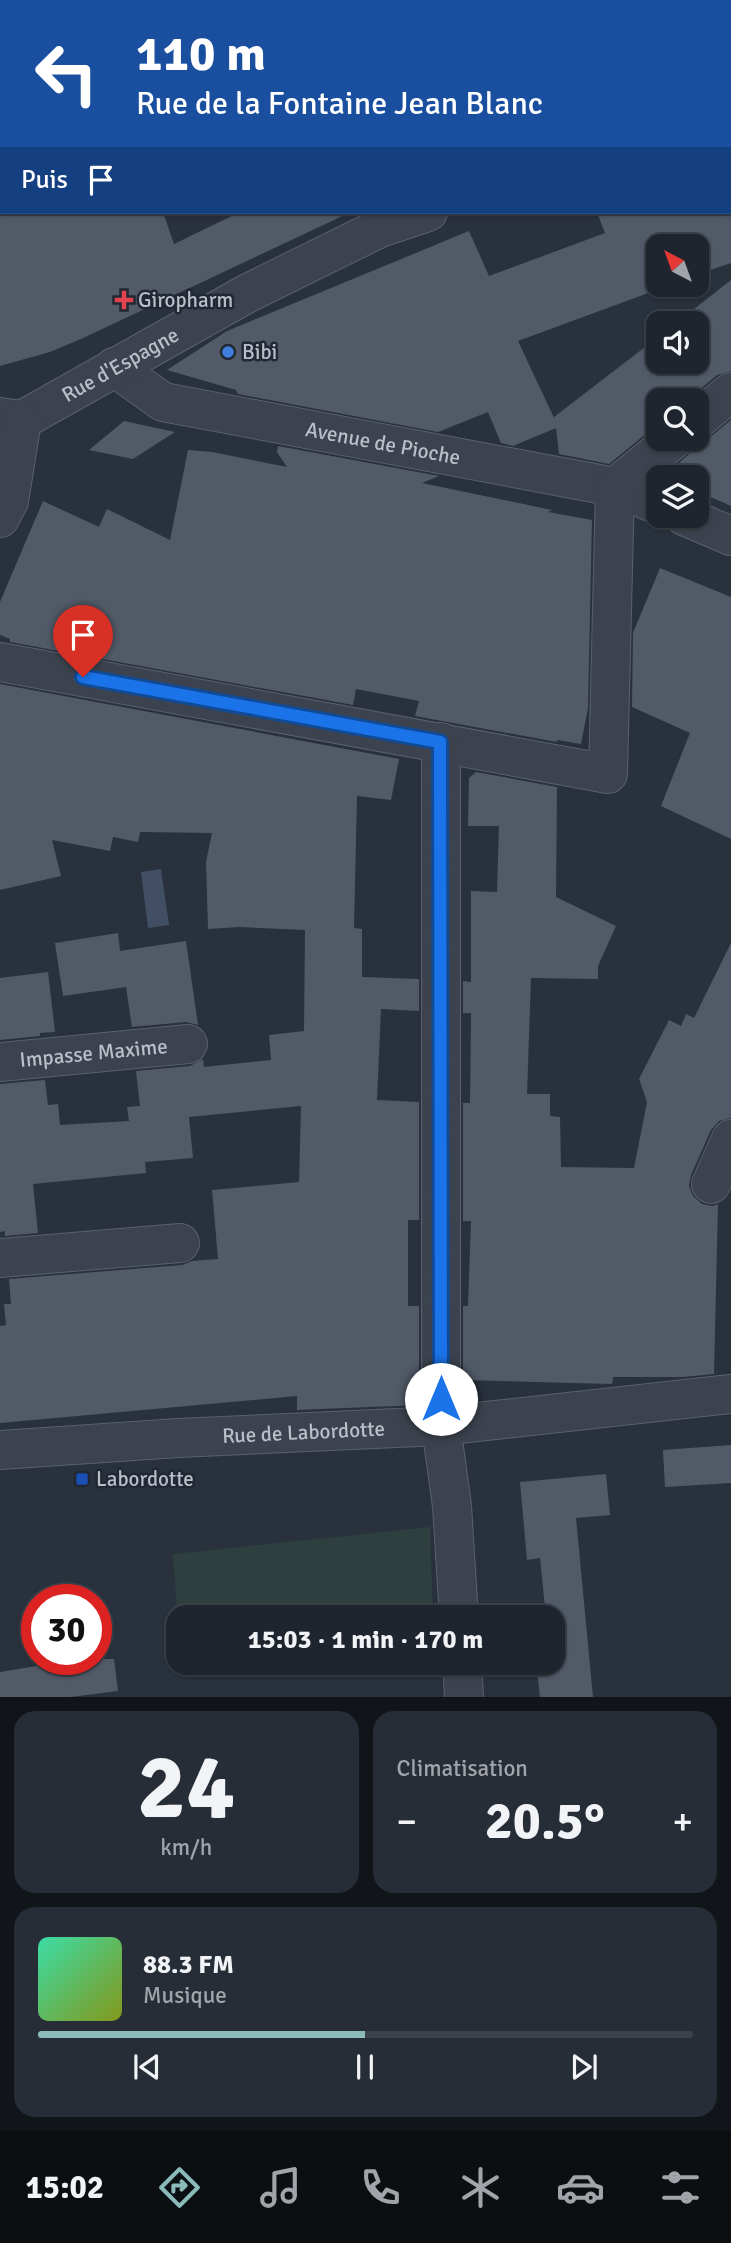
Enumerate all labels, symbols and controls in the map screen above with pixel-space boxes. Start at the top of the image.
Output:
text: 110 m [136,24,266,84]
icon: left [21,28,112,119]
text: Rue de la Fontaine Jean Blanc [136,84,543,123]
icon: arrive [82,161,120,199]
text: Puis [21,164,68,196]
north arrow [646,234,709,298]
map controls [646,234,709,528]
place label: Giropharm [138,287,233,313]
marker: Giropharm [116,292,132,308]
button: sound [646,311,709,374]
street label: Rue d'Espagne [57,322,183,408]
place label: Bibi [242,339,277,365]
marker: Bibi [220,344,236,360]
button: search [646,388,709,451]
street label: Avenue de Pioche [303,416,463,471]
button: layers [646,465,709,528]
pin [53,605,113,677]
icon: arrive [64,616,102,654]
street label: Impasse Maxime [18,1033,169,1073]
position arrow [404,1362,478,1436]
street label: Rue de Labordotte [222,1416,385,1449]
place label: Labordotte [96,1466,194,1492]
marker: Labordotte [74,1471,90,1487]
speed limit sign: 30 [21,1584,112,1675]
text: 15:03 · 1 min · 170 m [248,1624,483,1656]
text: 24 [137,1731,235,1844]
text: Climatisation [397,1754,528,1783]
text: 20.5° [485,1789,605,1853]
text: − [397,1798,417,1845]
text: + [672,1798,693,1845]
text: km/h [160,1833,212,1862]
text: 88.3 FM [143,1949,234,1981]
text: Musique [143,1981,227,2010]
icon: previous [128,2048,166,2086]
icon: pause [346,2048,384,2086]
icon: next [565,2048,603,2086]
icon: directions [155,2163,204,2212]
icon: music [256,2163,305,2212]
icon: phone [356,2163,405,2212]
icon: climate [456,2163,505,2212]
icon: car [556,2163,605,2212]
icon: filters [656,2163,705,2212]
text: 15:02 [26,2168,104,2207]

